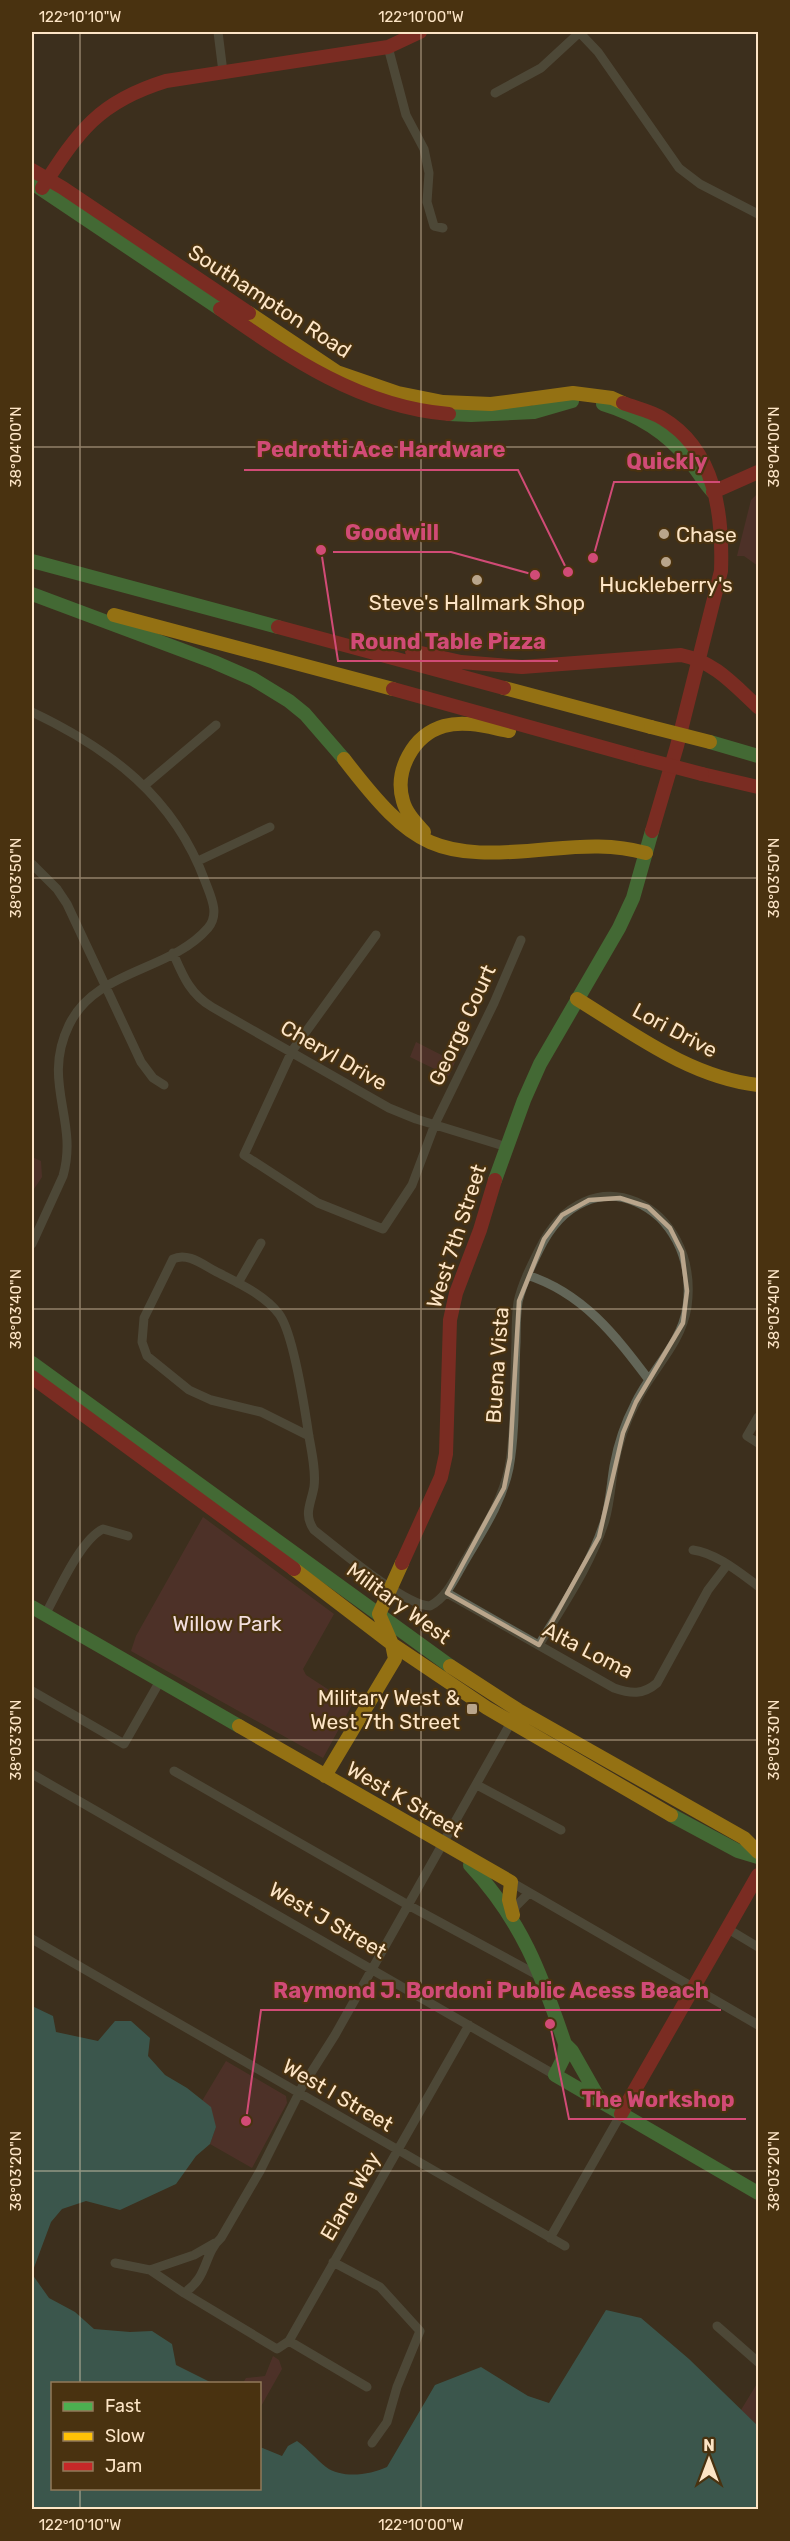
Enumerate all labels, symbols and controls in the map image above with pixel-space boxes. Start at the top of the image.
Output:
text: 122°10'10"W [39,8,121,26]
text: 122°10'00"W [378,8,464,26]
street label: Southampton Road [184,239,356,363]
text: 38°04'00"N [7,406,25,488]
text: 38°04'00"N [765,406,783,488]
callout: Pedrotti Ace Hardware [244,430,518,470]
text: Pedrotti Ace Hardware [256,436,506,463]
callout: Quickly [614,442,720,482]
text: Quickly [626,448,708,475]
callout: Goodwill [333,512,451,552]
text: Goodwill [345,519,439,546]
place label: Chase [676,522,737,547]
marker: Chase [657,527,671,541]
marker: Huckleberry's [659,555,673,569]
place label: Huckleberry's [599,572,733,597]
marker: Steve's Hallmark Shop [470,573,484,587]
place label: Steve's Hallmark Shop [369,590,585,615]
callout: Round Table Pizza [338,621,558,661]
text: Round Table Pizza [350,628,546,655]
text: 38°03'50"N [7,838,25,918]
text: 38°03'50"N [765,838,783,918]
street label: George Court [423,961,501,1089]
street label: Lori Drive [628,997,722,1063]
street label: Cheryl Drive [276,1014,392,1096]
street label: West 7th Street [421,1161,491,1311]
text: 38°03'40"N [7,1269,25,1349]
text: 38°03'40"N [765,1269,783,1349]
street label: Buena Vista [480,1306,514,1424]
street label: Military West [342,1557,456,1649]
park label: Willow Park [172,1611,282,1636]
street label: Alta Loma [539,1617,637,1683]
place label: Military West & West 7th Street [310,1685,460,1734]
text: 38°03'30"N [7,1700,25,1780]
text: 38°03'30"N [765,1700,783,1780]
marker: Military West & West 7th Street [465,1702,479,1716]
street label: West K Street [342,1756,468,1842]
street label: West J Street [265,1876,391,1964]
callout: Raymond J. Bordoni Public Acess Beach [261,1970,721,2010]
text: Raymond J. Bordoni Public Acess Beach [273,1977,709,2004]
street label: West I Street [278,2053,398,2137]
callout: The Workshop [569,2079,746,2119]
text: The Workshop [581,2086,735,2113]
text: 38°03'20"N [7,2131,25,2211]
text: 38°03'20"N [765,2131,783,2211]
street label: Elane Way [315,2147,386,2245]
legend [51,2382,261,2490]
text: Fast [105,2395,141,2417]
text: Slow [105,2425,145,2447]
north arrow [679,2430,739,2490]
text: N [703,2436,715,2455]
text: Jam [105,2455,142,2477]
text: 122°10'10"W [39,2516,121,2534]
text: 122°10'00"W [378,2516,464,2534]

